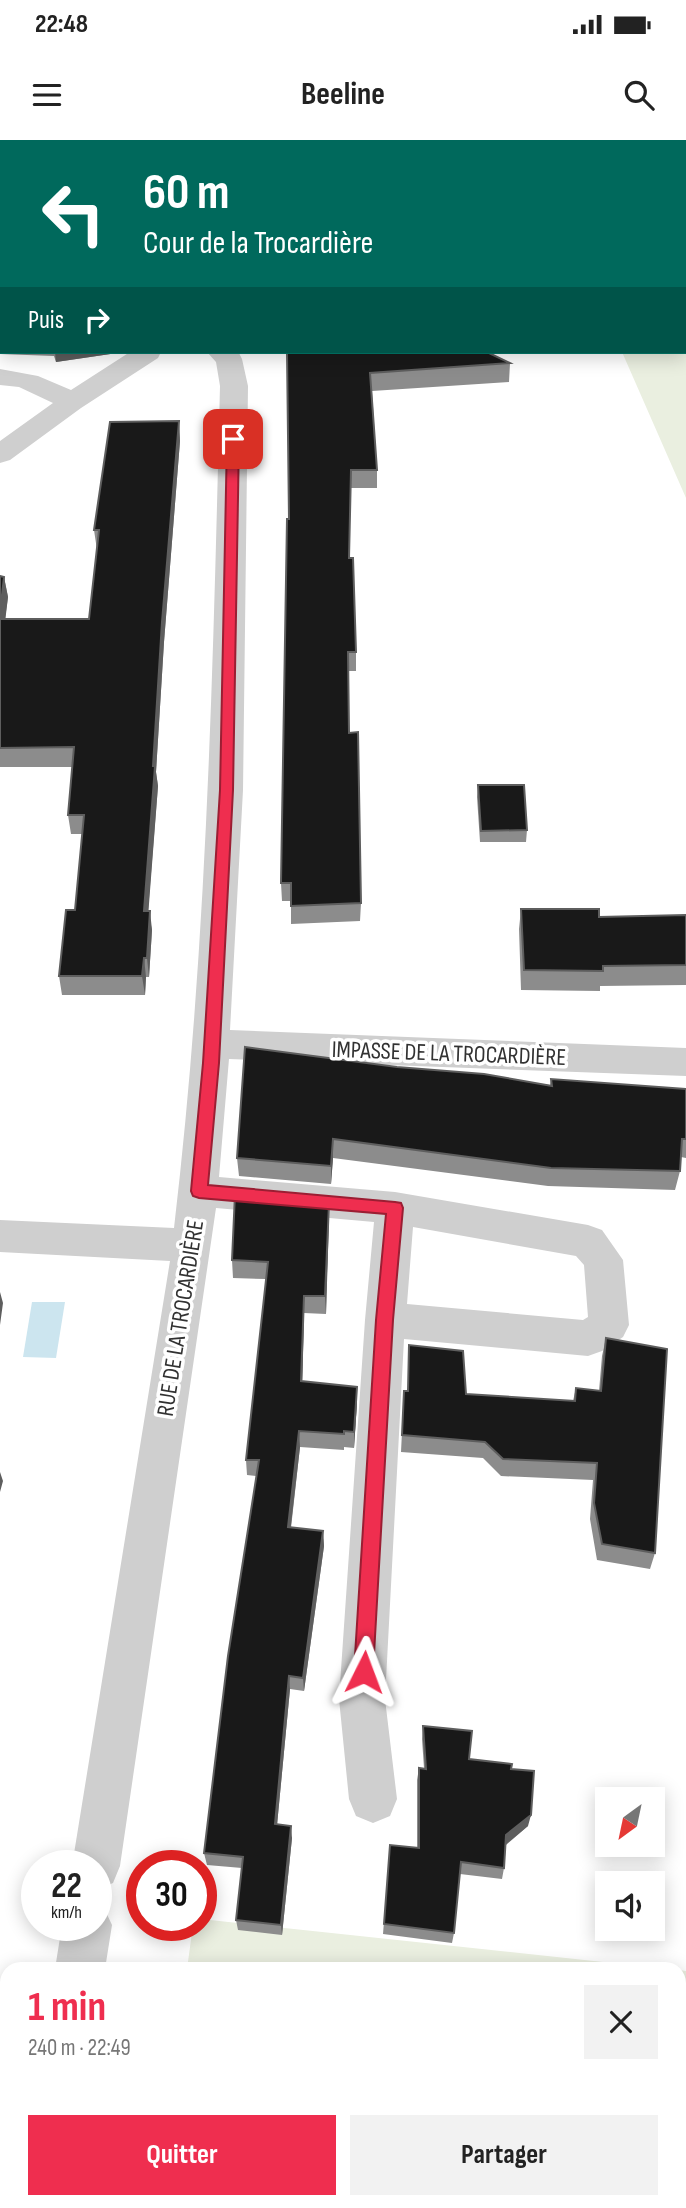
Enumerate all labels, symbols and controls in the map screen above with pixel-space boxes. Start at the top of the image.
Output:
text: 22:48 [35,9,88,40]
text: Beeline [301,75,385,114]
icon: menu [28,76,66,114]
icon: search [620,76,658,114]
text: 60 m [143,164,230,223]
icon: left [28,168,119,259]
text: Cour de la Trocardière [143,224,373,263]
icon: right [78,301,116,339]
text: Puis [28,305,64,336]
pin [203,409,263,469]
icon: arrive [214,420,252,458]
street label: IMPASSE DE LA TROCARDIÈRE [331,1035,567,1072]
street label: RUE DE LA TROCARDIÈRE [151,1218,210,1418]
position arrow [327,1635,401,1709]
north arrow [595,1787,665,1857]
map controls [595,1787,665,1941]
speed limit sign: 30 [126,1850,217,1941]
text: 22 [51,1865,82,1908]
button: sound [595,1871,665,1941]
text: km/h [51,1902,82,1923]
text: 1 min [28,1982,106,2033]
button: close [584,1985,658,2059]
text: 240 m · 22:49 [28,2034,131,2062]
button: Quitter [28,2115,336,2195]
button: Partager [350,2115,658,2195]

